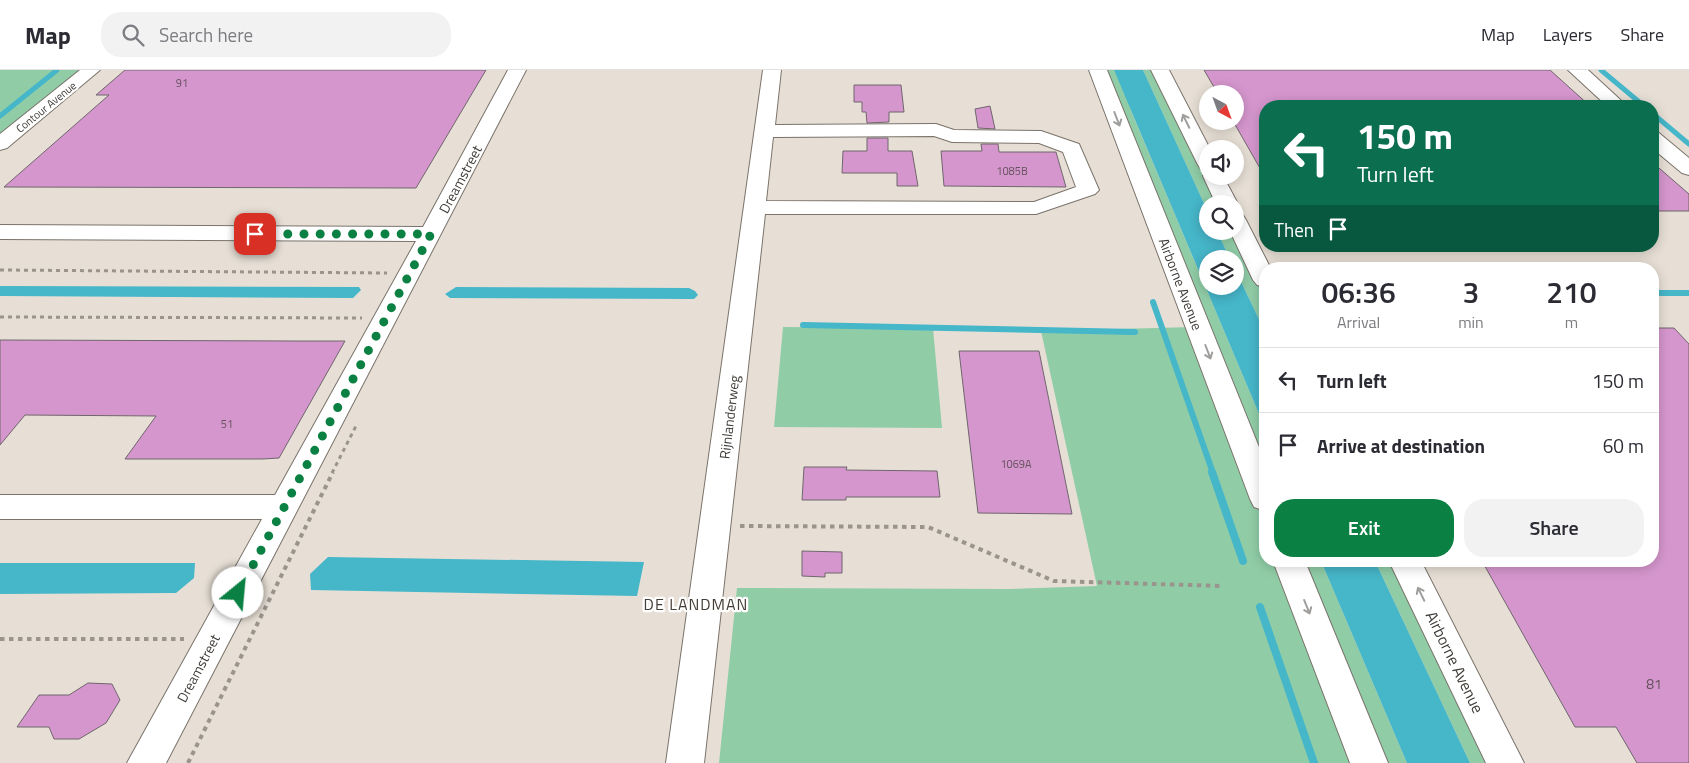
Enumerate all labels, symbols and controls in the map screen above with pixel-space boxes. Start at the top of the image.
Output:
search box [101,12,451,57]
text: Map [25,17,71,53]
text: Search here [159,20,253,49]
icon: search [119,21,147,49]
text: Map [1481,21,1515,48]
text: Layers [1543,21,1592,48]
text: Share [1620,21,1664,48]
house number: 91 [176,75,188,91]
street label: Contour Avenue [12,77,80,136]
north arrow [1199,85,1244,130]
map controls [1199,85,1244,295]
text: 150 m [1357,109,1453,163]
one-way arrow [1113,111,1122,127]
one-way arrow [1181,114,1190,129]
icon: left [1274,120,1339,185]
button: sound [1199,140,1244,185]
street label: Dreamstreet [433,141,487,217]
text: Turn left [1357,157,1434,191]
house number: 1085B [996,163,1028,179]
button: search [1199,195,1244,240]
pin [234,213,276,255]
text: Then [1274,215,1314,244]
icon: arrive [1324,215,1352,243]
icon: arrive [241,220,269,248]
street label: Airborne Avenue [1154,235,1208,333]
button: layers [1199,250,1244,295]
text: 06:36 [1321,269,1396,315]
text: 3 [1463,269,1479,315]
text: 210 [1546,269,1597,315]
text: Arrival [1337,310,1380,334]
text: min [1458,310,1484,334]
text: m [1565,310,1578,334]
one-way arrow [1204,344,1213,360]
icon: left [1274,366,1302,394]
text: Turn left [1317,366,1387,395]
text: 150 m [1592,366,1644,395]
street label: Rijnlanderweg [713,374,745,460]
house number: 51 [221,416,233,432]
icon: arrive [1274,431,1302,459]
text: Arrive at destination [1317,431,1485,460]
text: 60 m [1603,431,1644,460]
house number: 1069A [1000,456,1032,472]
button: Exit [1274,499,1454,557]
button: Share [1464,499,1644,557]
position arrow [211,566,263,618]
one-way arrow [1416,587,1426,602]
district label: DE LANDMAN [644,592,748,616]
one-way arrow [1303,598,1312,614]
street label: Airborne Avenue [1420,607,1490,717]
street label: Dreamstreet [171,630,225,706]
house number: 81 [1646,673,1662,694]

